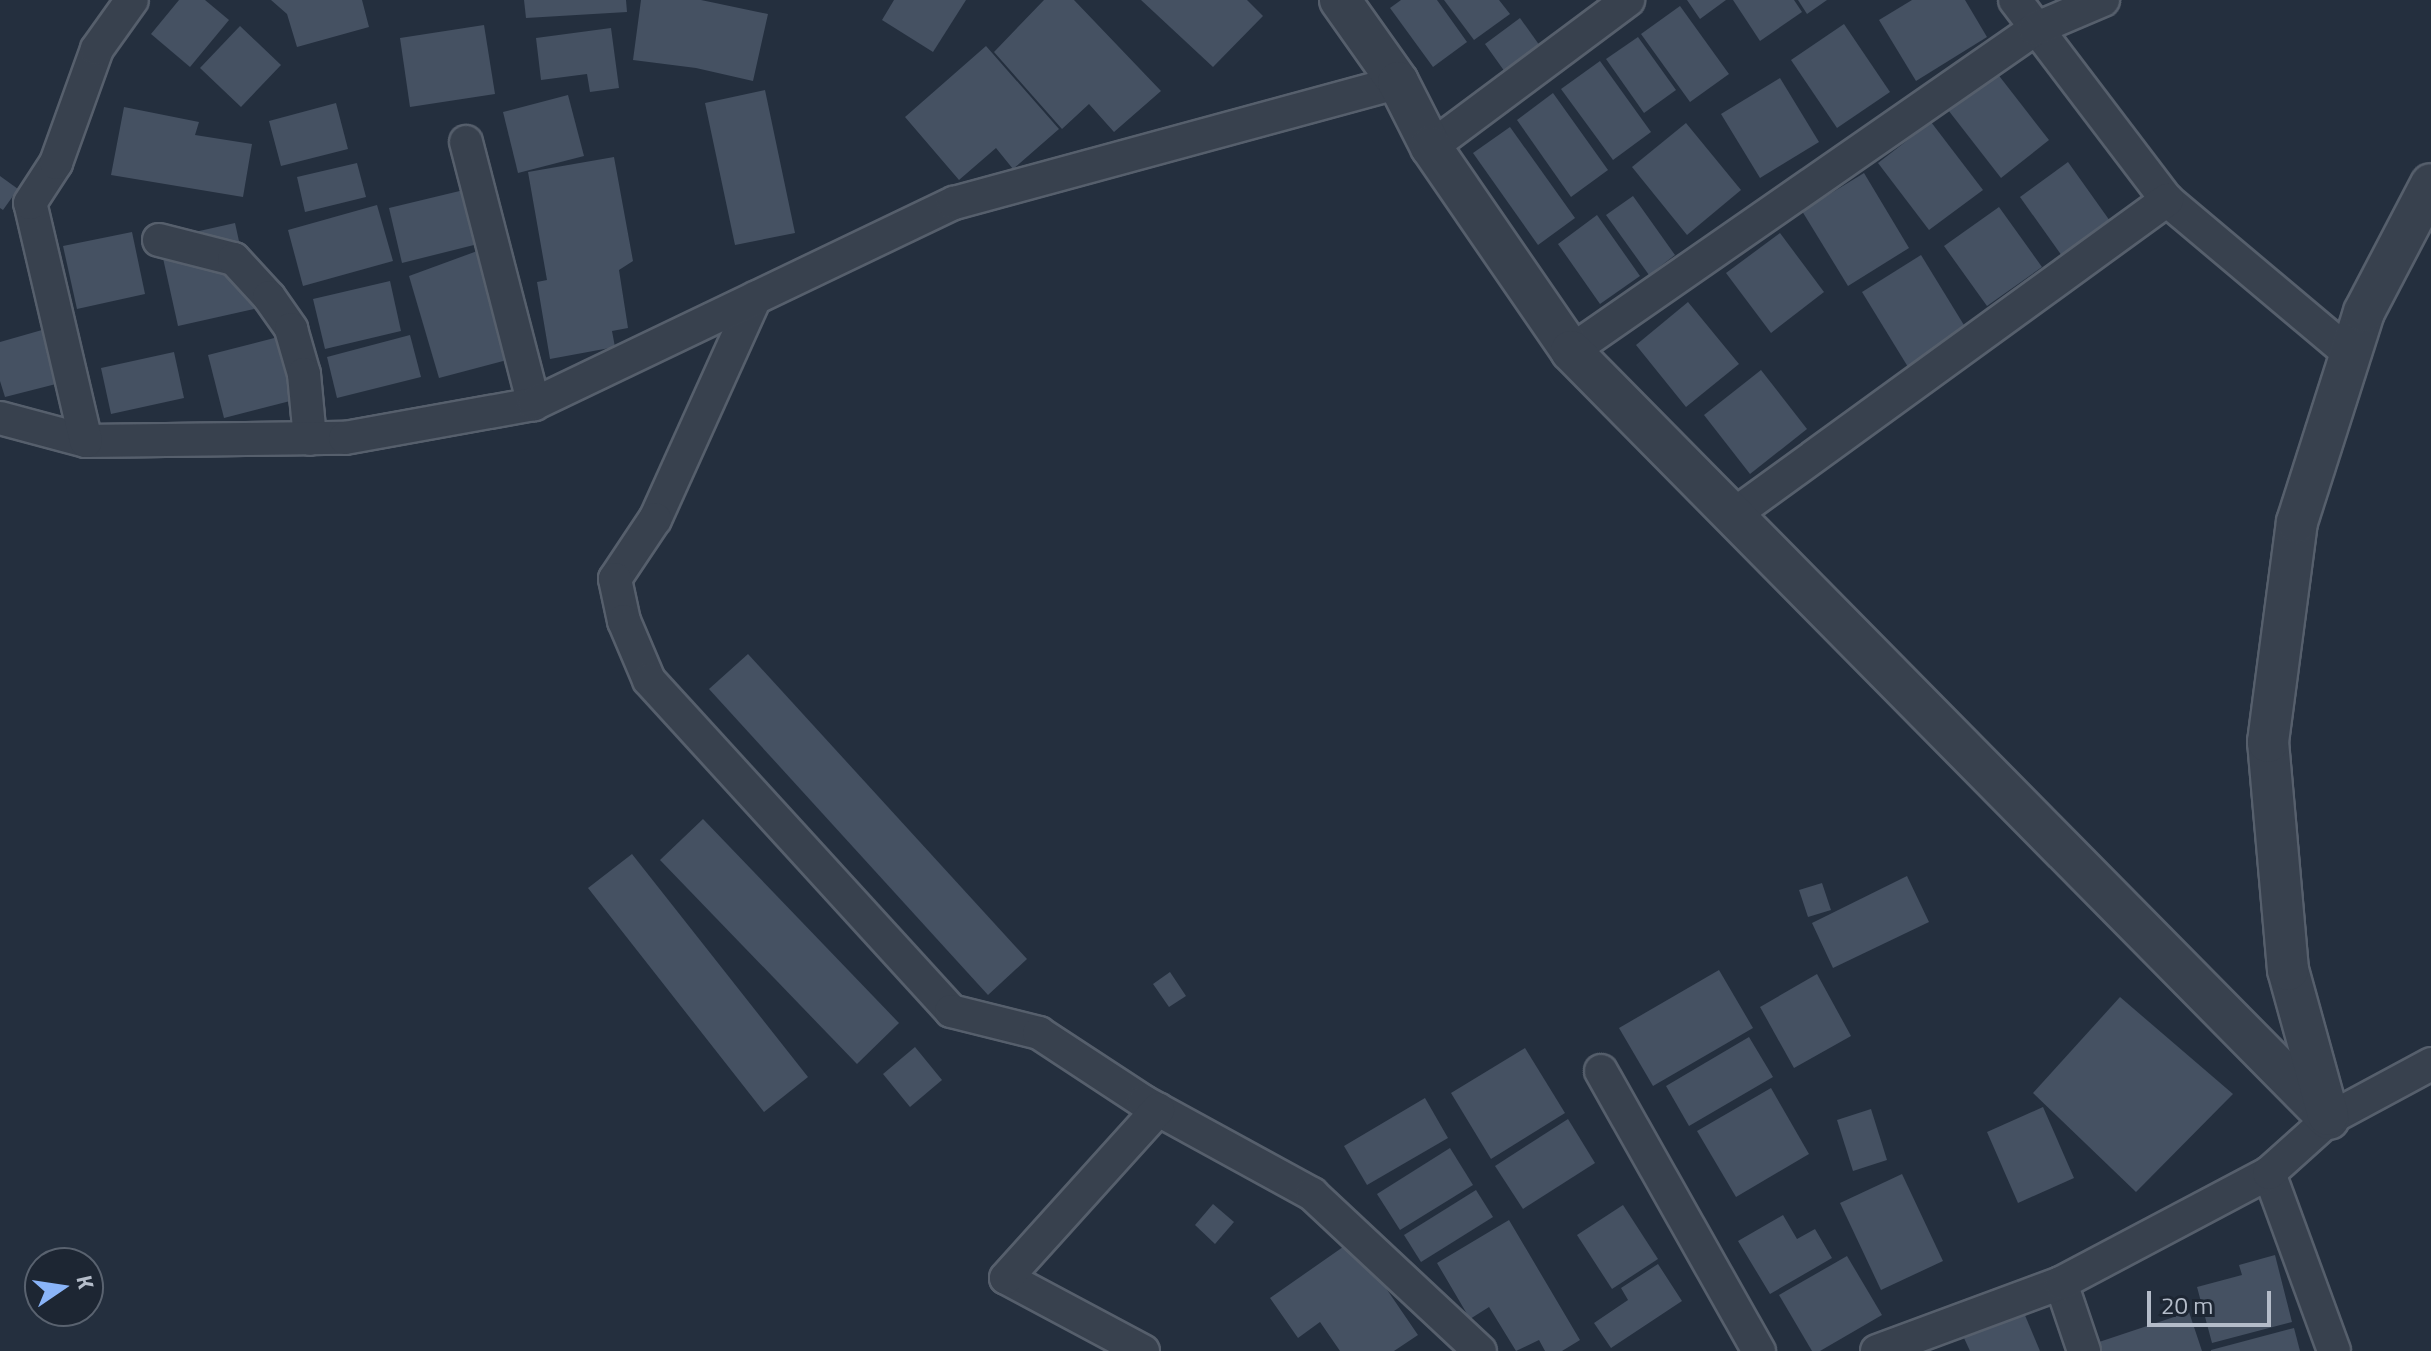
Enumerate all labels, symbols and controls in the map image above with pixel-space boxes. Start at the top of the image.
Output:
north arrow [24,1247,104,1327]
text: K [67,1272,103,1292]
scale bar [2151,1275,2275,1325]
text: 20 m [2161,1287,2213,1323]

